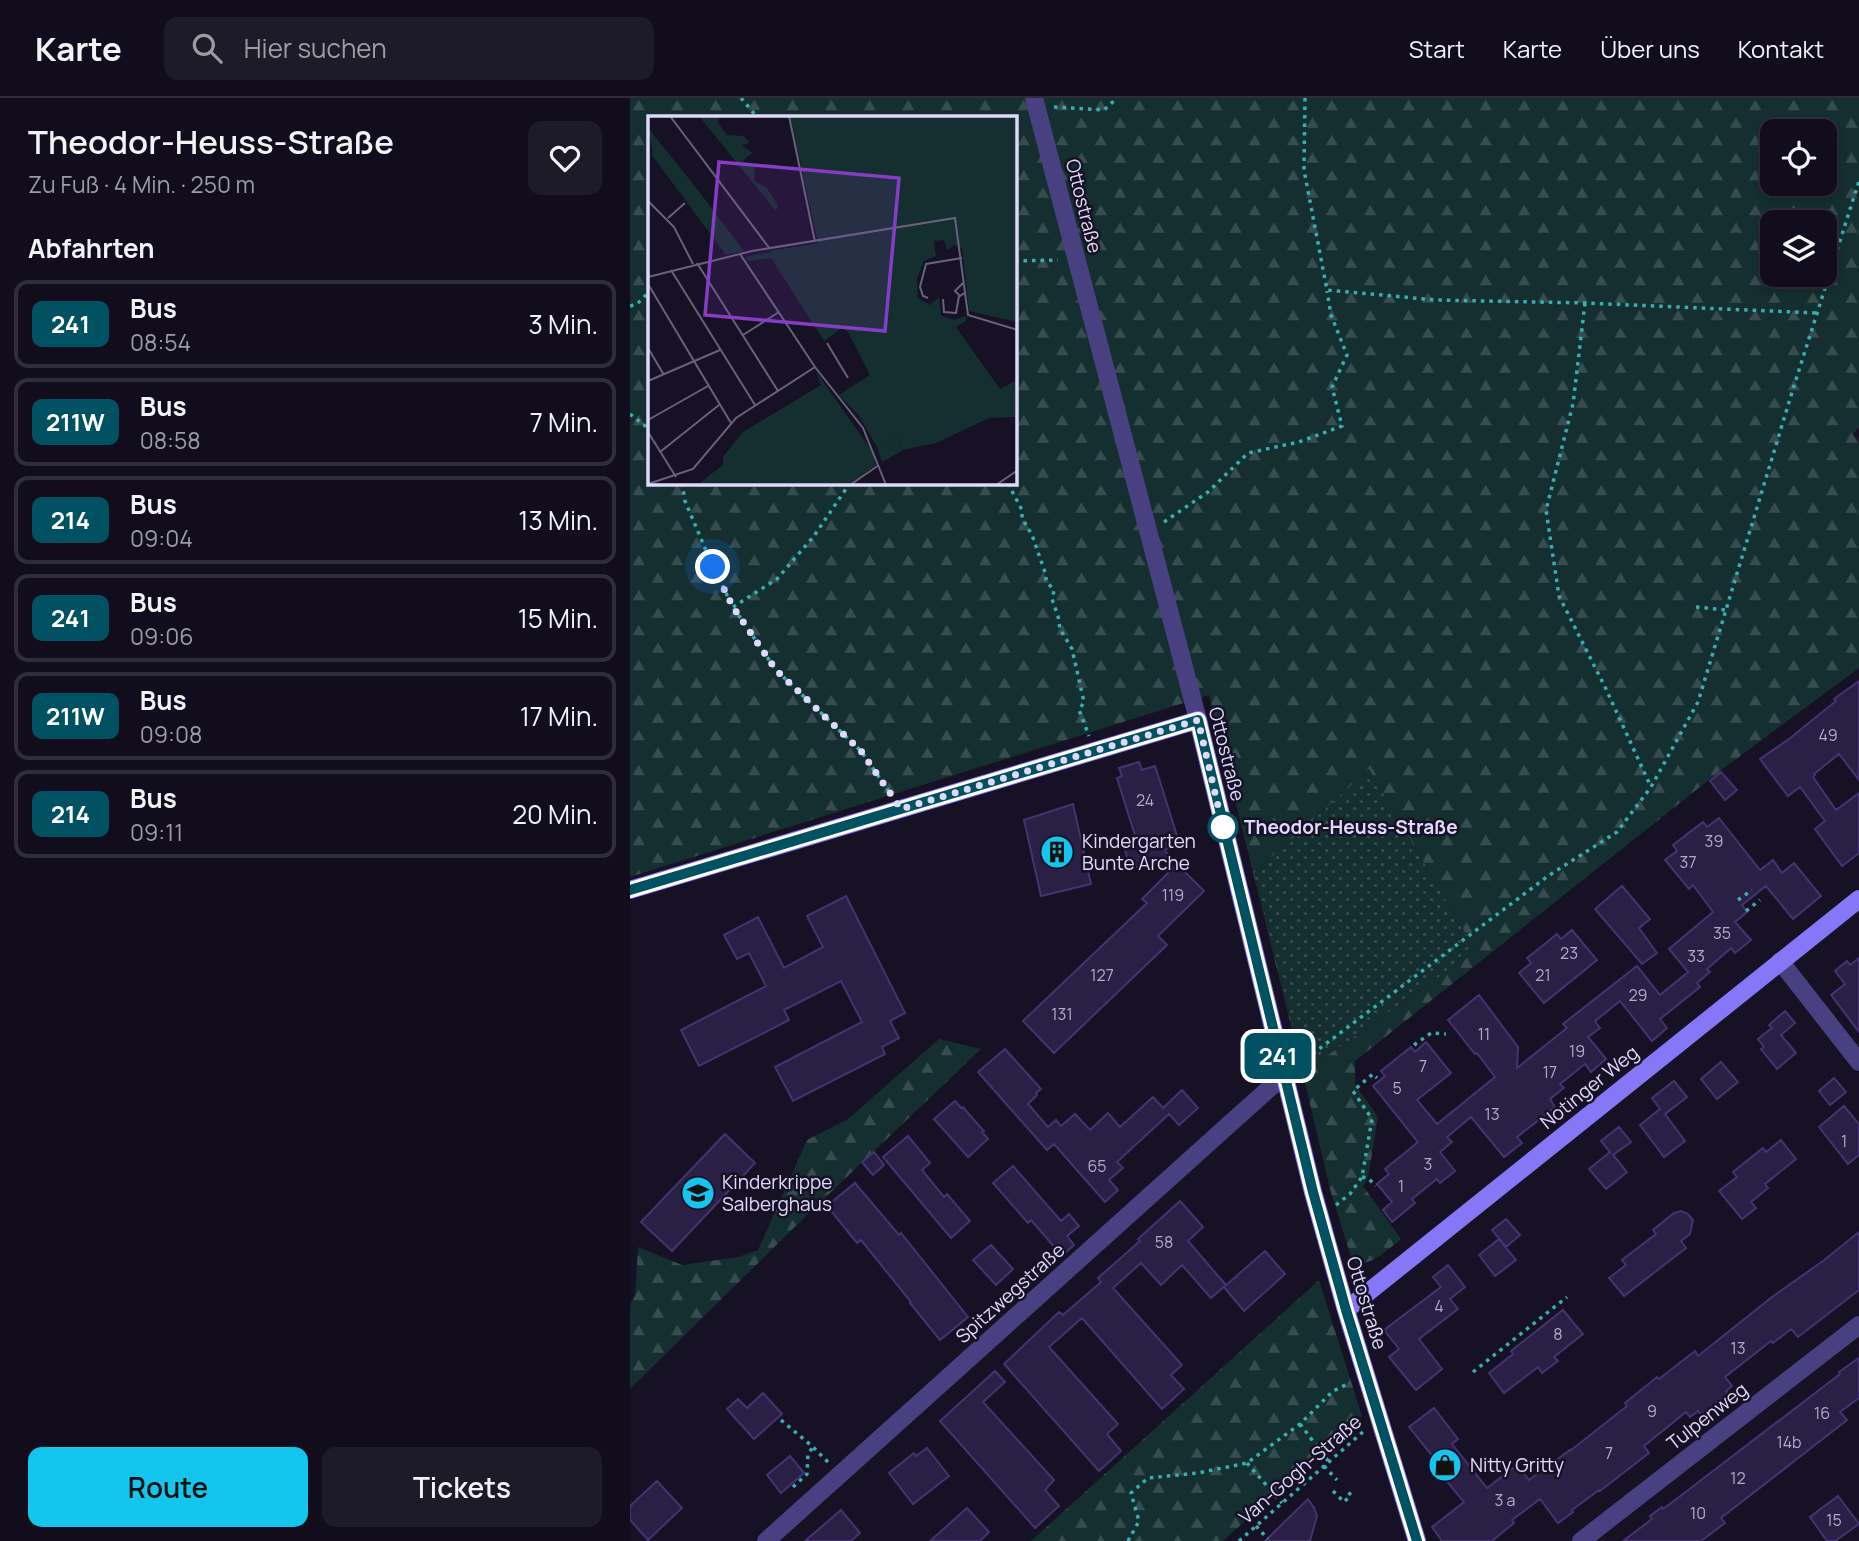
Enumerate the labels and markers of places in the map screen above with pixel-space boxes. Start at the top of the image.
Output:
marker: Theodor-Heuss-Straße [1208,812,1238,842]
place label: Theodor-Heuss-Straße [1244,814,1458,840]
place label: Kindergarten Bunte Arche [1082,828,1196,876]
building icon: Kindergarten Bunte Arche [1038,833,1076,871]
place label: Kinderkrippe Salberghaus [722,1169,832,1217]
school or university icon: Kinderkrippe Salberghaus [679,1174,717,1212]
shop icon: Nitty Gritty [1426,1446,1464,1484]
place label: Nitty Gritty [1470,1452,1564,1478]

